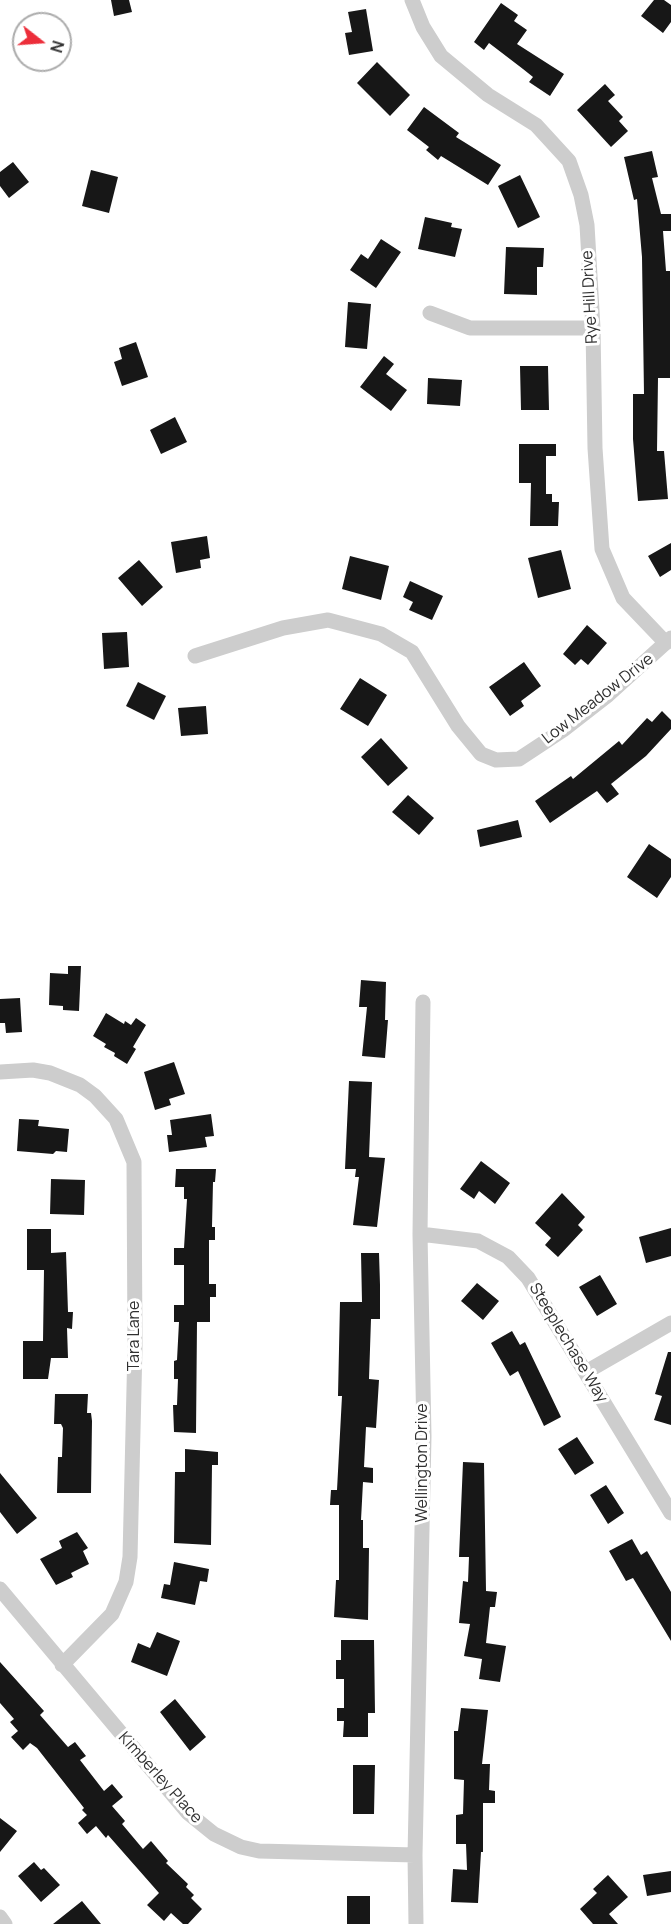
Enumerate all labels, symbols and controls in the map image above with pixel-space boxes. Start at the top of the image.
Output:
north arrow [12,12,72,72]
text: N [45,38,70,55]
street label: Rye Hill Drive [578,250,602,344]
street label: Low Meadow Drive [539,650,657,748]
street label: Steeplechase Way [525,1280,611,1406]
street label: Tara Lane [125,1301,145,1371]
street label: Wellington Drive [413,1403,433,1523]
street label: Kimberley Place [114,1728,206,1828]

